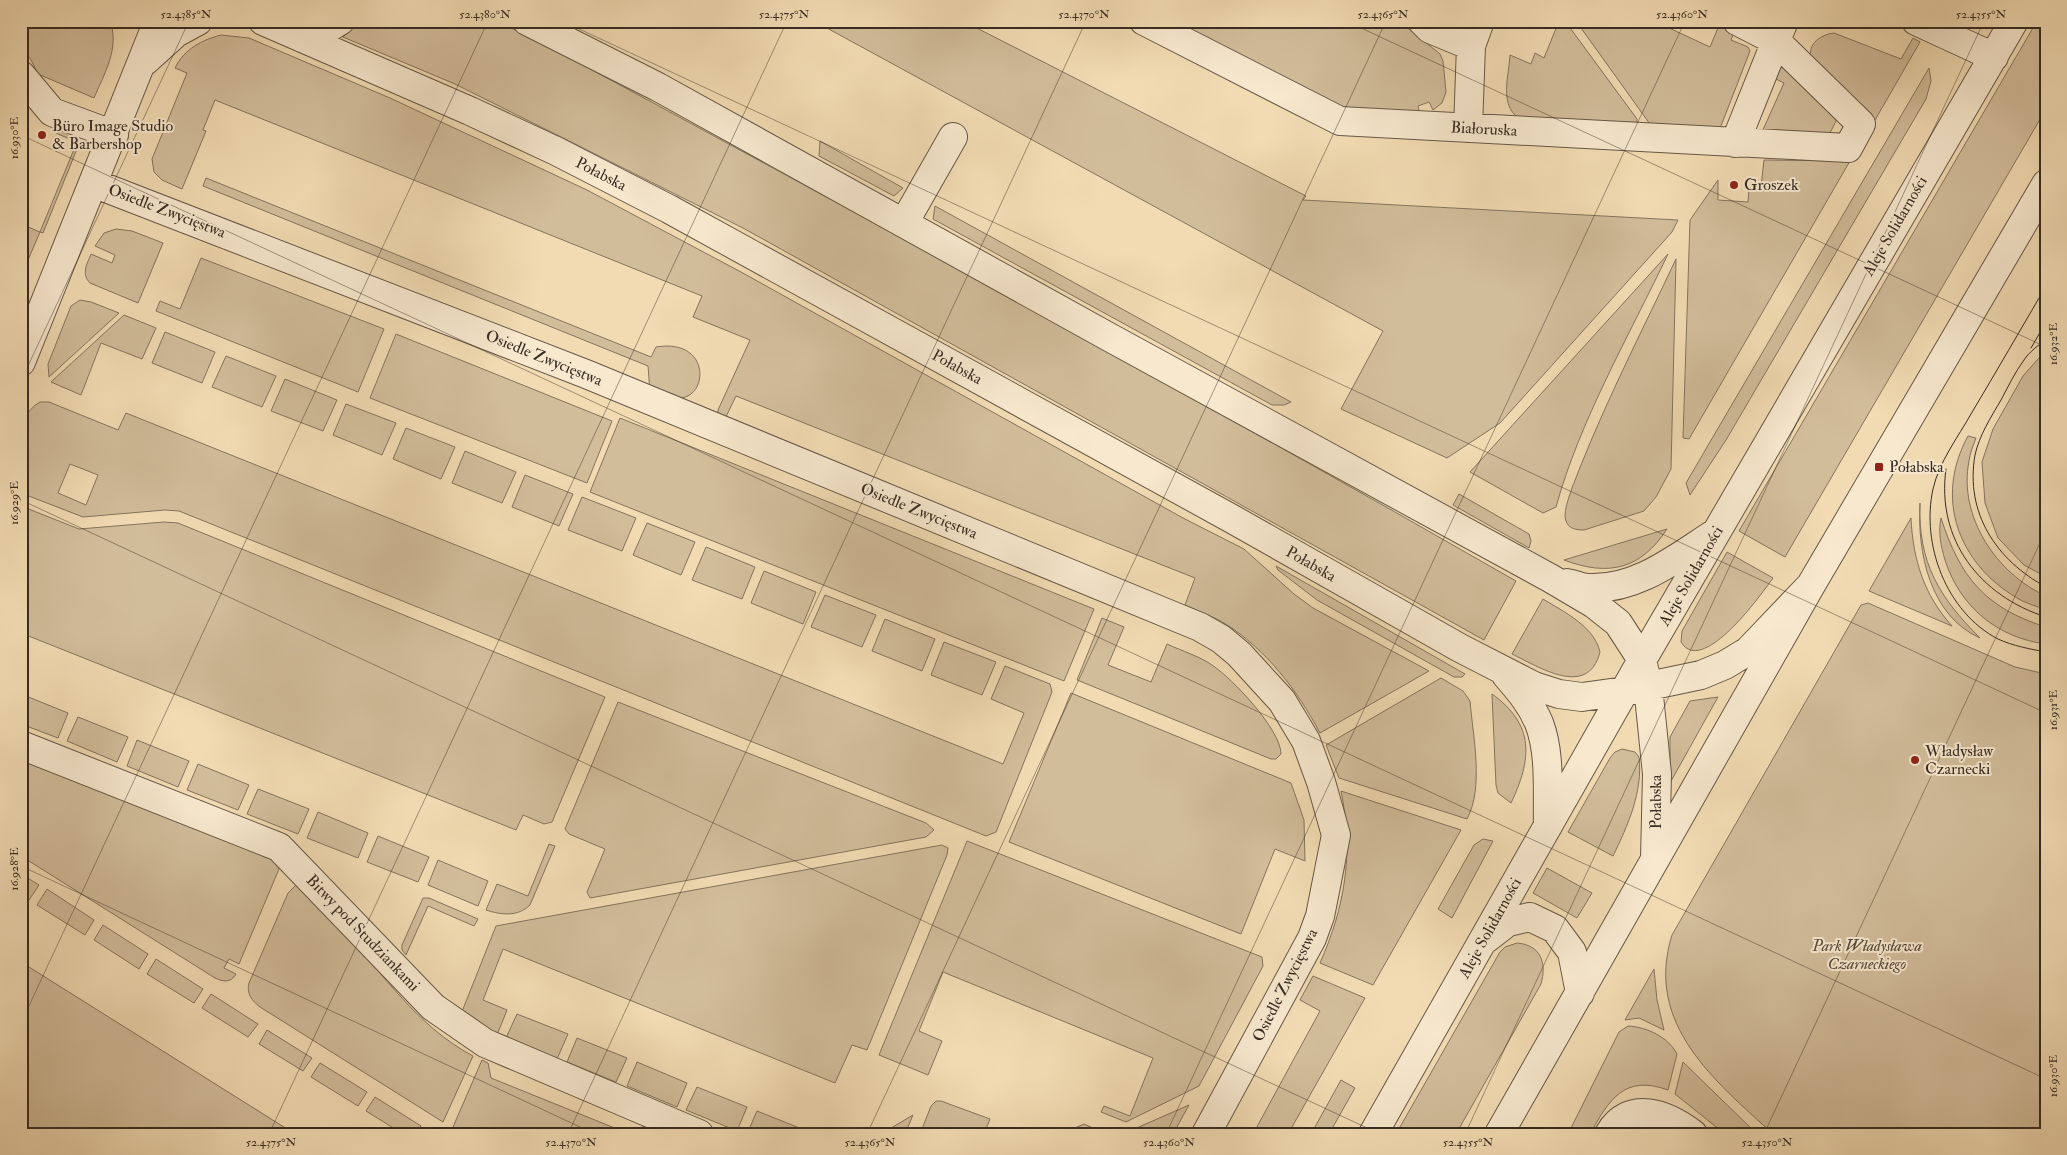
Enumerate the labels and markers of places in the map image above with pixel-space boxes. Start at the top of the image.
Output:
place label: Büro Image Studio & Barbershop [52,116,174,155]
marker: Büro Image Studio & Barbershop [36,129,48,141]
place label: Groszek [1744,175,1799,195]
marker: Groszek [1728,179,1740,191]
place label: Połabska [1889,457,1944,477]
marker: Połabska [1873,461,1885,473]
place label: Władysław Czarnecki [1924,741,1994,779]
marker: Władysław Czarnecki [1909,754,1921,766]

